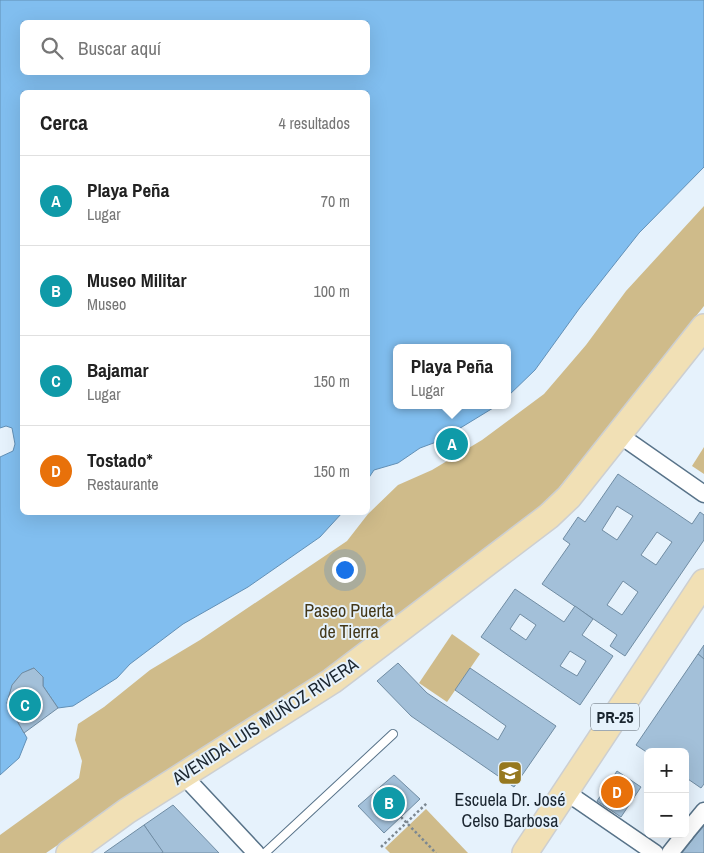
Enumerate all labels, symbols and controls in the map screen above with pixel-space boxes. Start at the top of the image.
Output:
search box [20,20,370,75]
icon: search [38,34,66,62]
text: Buscar aquí [78,35,161,61]
text: Cerca [40,108,88,137]
text: 4 resultados [279,112,350,134]
text: Playa Peña [87,177,169,203]
text: A [51,190,61,212]
text: 70 m [321,190,350,212]
text: Lugar [87,203,121,225]
text: Museo Militar [87,267,187,293]
text: B [51,280,61,302]
text: 100 m [314,280,350,302]
text: Museo [87,293,126,315]
popup [393,344,511,409]
text: Playa Peña [411,353,493,379]
text: Bajamar [87,357,148,383]
text: C [51,370,61,392]
text: 150 m [314,370,350,392]
text: Lugar [411,379,444,401]
text: Lugar [87,383,121,405]
pin: A [436,425,468,463]
text: Tostado* [87,447,153,473]
text: D [51,460,61,482]
text: 150 m [314,460,350,482]
text: Restaurante [87,473,158,495]
your location [332,557,358,583]
park label: Paseo Puerta de Tierra [304,598,394,644]
street label: AVENIDA LUIS MUÑOZ RIVERA [166,651,363,791]
pin: C [9,686,41,724]
road number: PR-25 [591,704,639,730]
map controls [644,748,689,838]
button: + [644,748,689,793]
school or university icon: Escuela Dr. José Celso Barbosa [497,760,523,786]
pin: D [601,773,633,811]
pin: B [373,784,405,822]
place label: Escuela Dr. José Celso Barbosa [455,787,565,833]
button: − [644,793,689,838]

